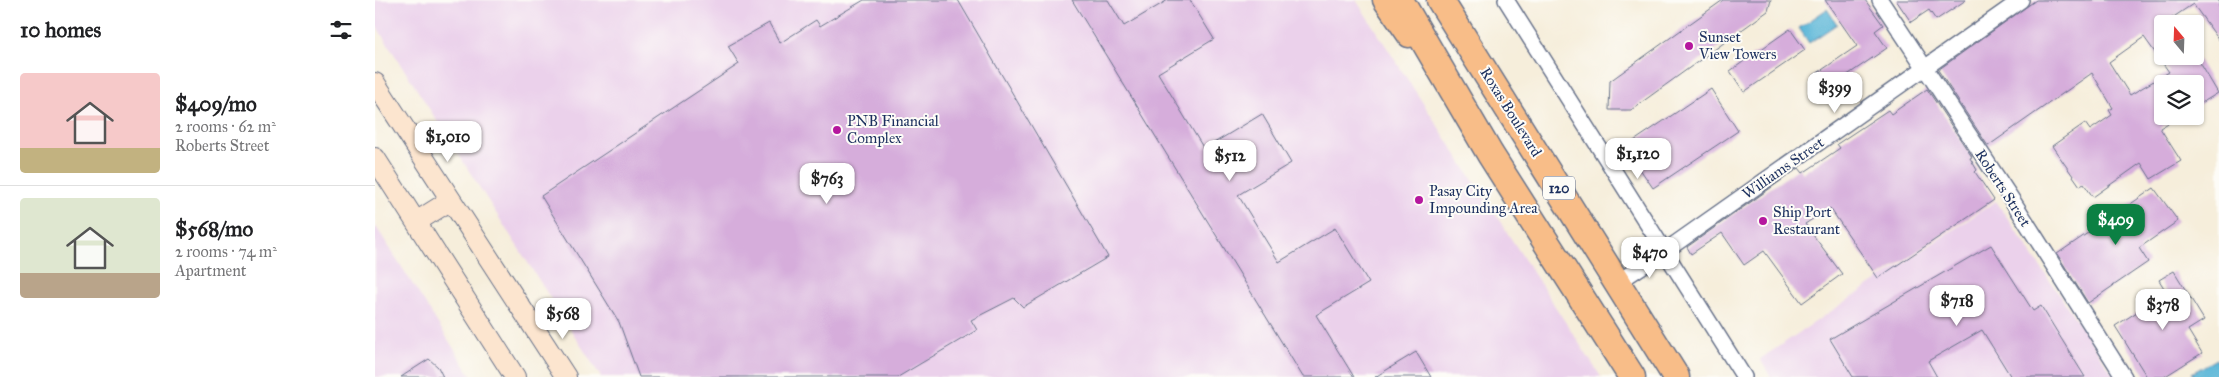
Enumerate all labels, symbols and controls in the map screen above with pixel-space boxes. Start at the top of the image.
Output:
north arrow [2154,15,2204,65]
map controls [2154,15,2204,125]
icon: filters [327,16,355,44]
text: 10 homes [20,17,101,43]
place label: Sunset View Towers [1698,28,1776,63]
marker: Sunset View Towers [1683,40,1695,52]
street label: Roxas Boulevard [1476,64,1546,160]
pin: $399 [1805,72,1865,114]
button: layers [2154,75,2204,125]
text: $399 [1818,78,1852,97]
text: $409/mo [175,91,257,117]
icon: home [60,93,120,153]
place label: PNB Financial Complex [847,112,940,147]
text: 2 rooms · 62 m² [175,117,276,136]
pin: $1,010 [407,120,489,163]
marker: PNB Financial Complex [831,124,843,136]
text: $1,010 [426,127,470,146]
street label: Williams Street [1739,133,1828,203]
text: Roberts Street [175,136,269,155]
pin: $1,120 [1597,138,1679,180]
pin: $512 [1200,140,1260,182]
text: $1,120 [1616,144,1660,163]
text: $512 [1214,146,1246,165]
street label: Roberts Street [1971,146,2035,231]
pin: $763 [797,162,857,205]
text: $763 [811,169,843,188]
road number: 120 [1543,177,1575,200]
place label: Pasay City Impounding Area [1429,182,1538,217]
marker: Pasay City Impounding Area [1413,194,1425,206]
place label: Ship Port Restaurant [1773,203,1841,238]
pin: $409 [2086,204,2146,246]
text: $409 [2098,210,2134,229]
marker: Ship Port Restaurant [1757,215,1769,227]
text: $568/mo [175,216,253,242]
icon: home [60,218,120,278]
pin: $470 [1620,236,1680,279]
text: 2 rooms · 74 m² [175,242,277,261]
text: $470 [1632,243,1668,262]
text: Apartment [175,261,247,280]
pin: $718 [1927,284,1987,327]
pin: $378 [2133,288,2193,331]
text: $718 [1941,291,1973,310]
text: $378 [2146,295,2180,314]
pin: $568 [533,298,593,340]
text: $568 [546,304,580,323]

